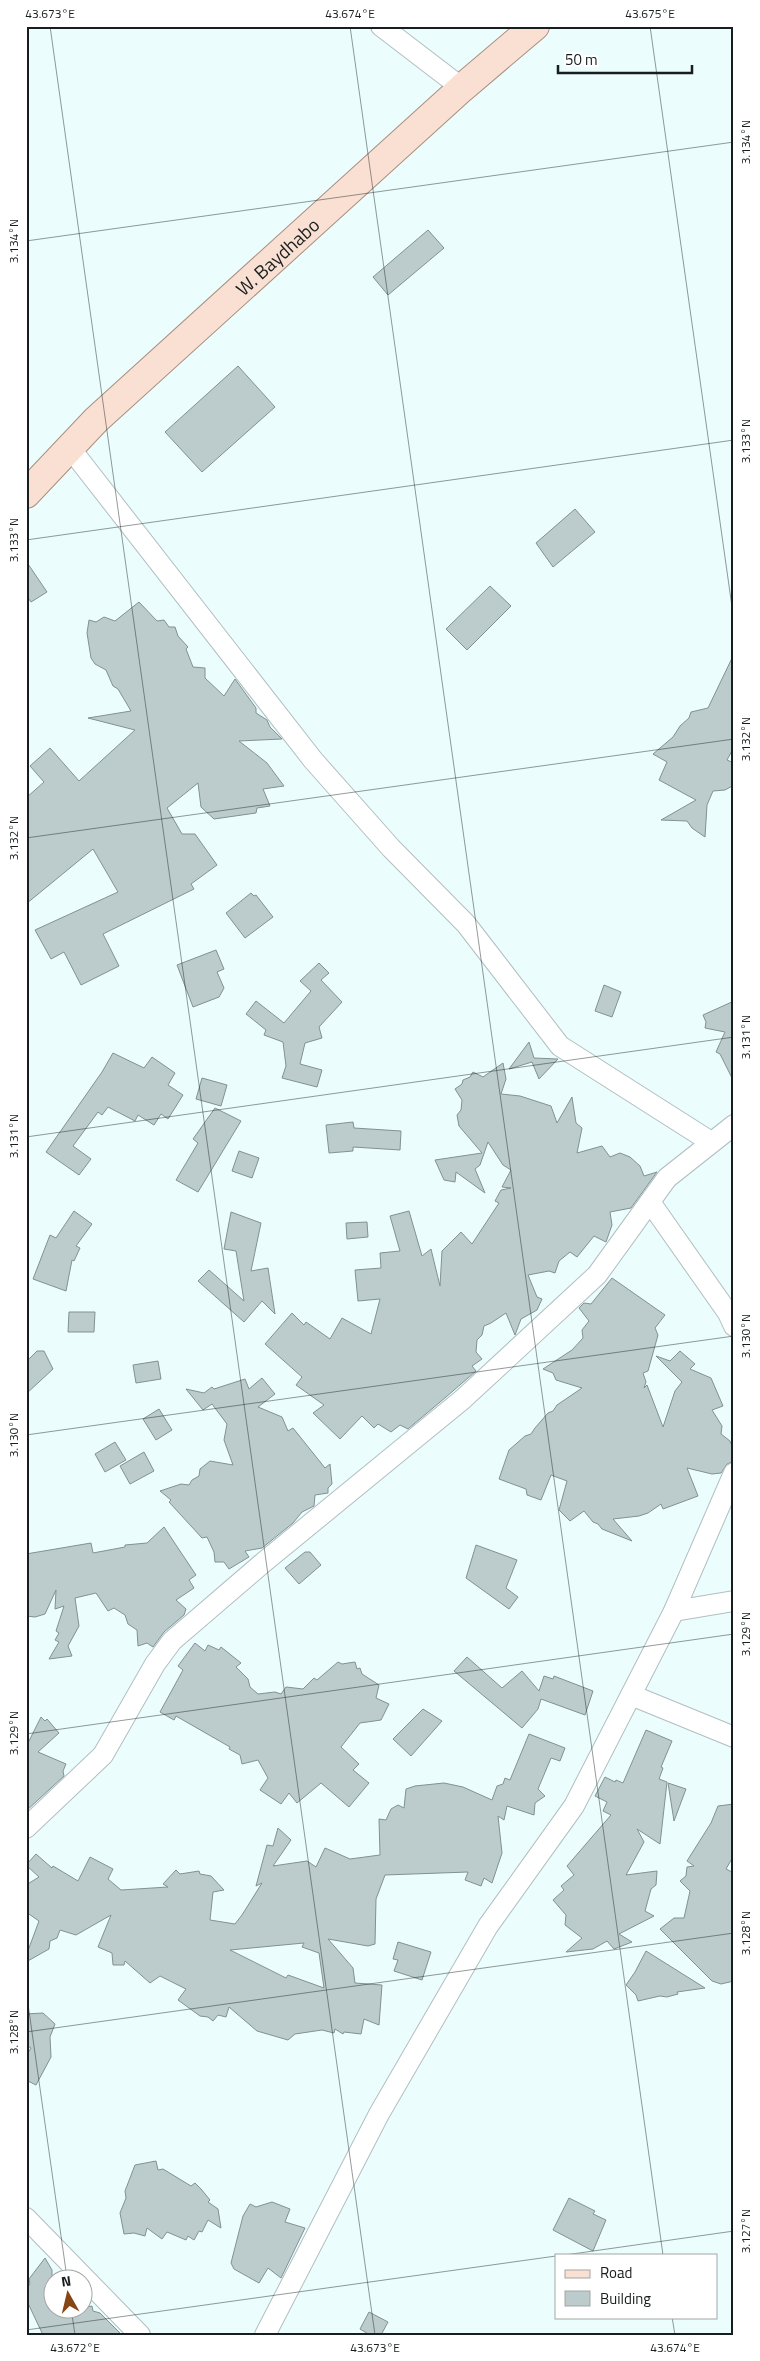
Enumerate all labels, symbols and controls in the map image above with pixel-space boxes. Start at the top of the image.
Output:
text: 43.673°E [25,4,75,23]
text: 43.674°E [325,4,375,23]
text: 43.675°E [625,4,675,23]
scale bar [558,42,691,74]
text: 50 m [565,48,598,71]
text: 3.134°N [736,120,755,164]
street label: W. Baydhabo [228,210,325,302]
text: 3.134°N [4,219,23,263]
text: 3.133°N [736,419,755,463]
text: 3.133°N [4,518,23,562]
text: 3.132°N [736,717,755,761]
text: 3.132°N [4,816,23,860]
text: 3.131°N [736,1015,755,1059]
text: 3.131°N [4,1114,23,1158]
text: 3.130°N [736,1314,755,1358]
text: 3.130°N [4,1413,23,1457]
text: 3.129°N [736,1612,755,1656]
text: 3.129°N [4,1711,23,1755]
text: 3.128°N [736,1911,755,1955]
text: 3.128°N [4,2010,23,2054]
text: 3.127°N [736,2209,755,2253]
legend [555,2254,718,2318]
text: Road [600,2261,632,2284]
north arrow [42,2268,92,2318]
text: N [60,2270,72,2292]
text: Building [600,2287,651,2310]
text: 43.672°E [50,2338,100,2357]
text: 43.673°E [350,2338,400,2357]
text: 43.674°E [650,2338,700,2357]

